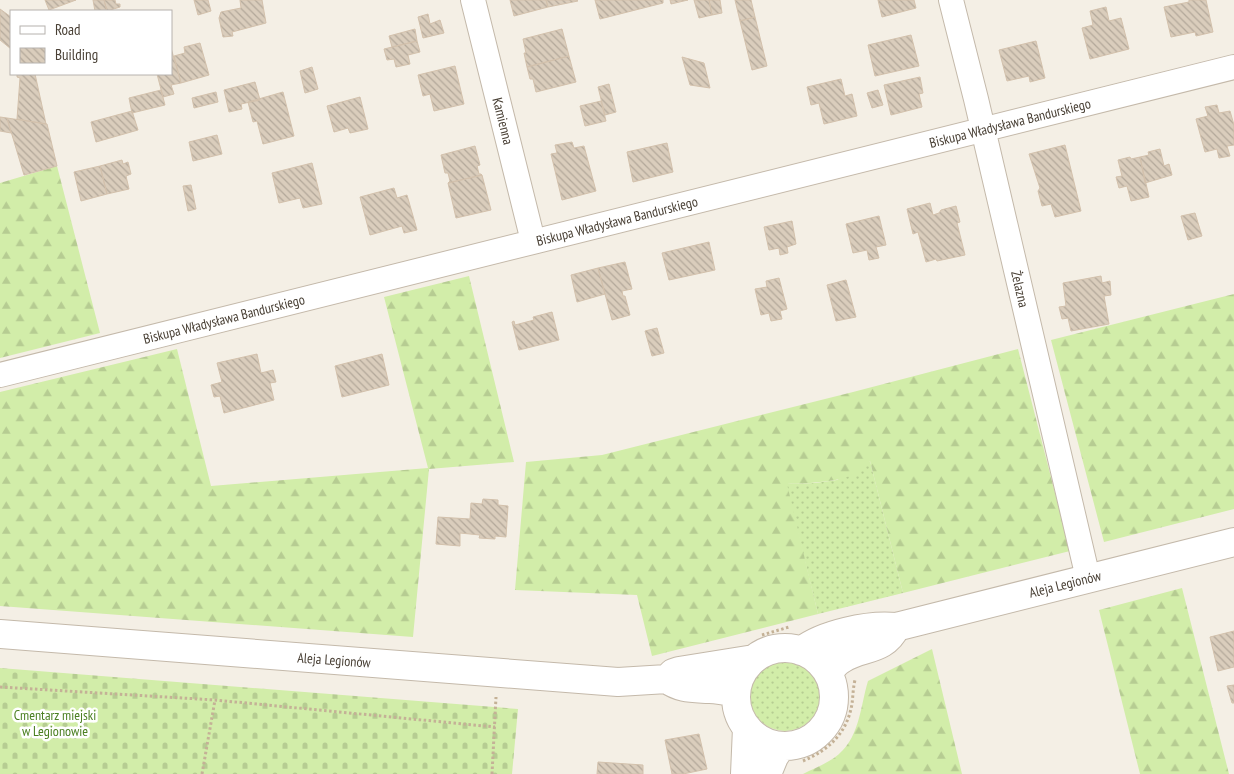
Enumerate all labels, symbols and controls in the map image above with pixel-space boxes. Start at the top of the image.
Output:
legend [10,10,172,75]
text: Road [55,20,81,39]
text: Building [55,45,98,64]
street label: Biskupa Władysława Bandurskiego [927,94,1093,152]
street label: Kamienna [488,96,518,146]
street label: Biskupa Władysława Bandurskiego [534,192,700,250]
street label: Żelazna [1007,269,1033,309]
street label: Biskupa Władysława Bandurskiego [141,290,307,348]
street label: Aleja Legionów [1027,566,1104,602]
street label: Aleja Legionów [297,648,372,672]
park label: Cmentarz miejski w Legionowie [14,706,96,740]

